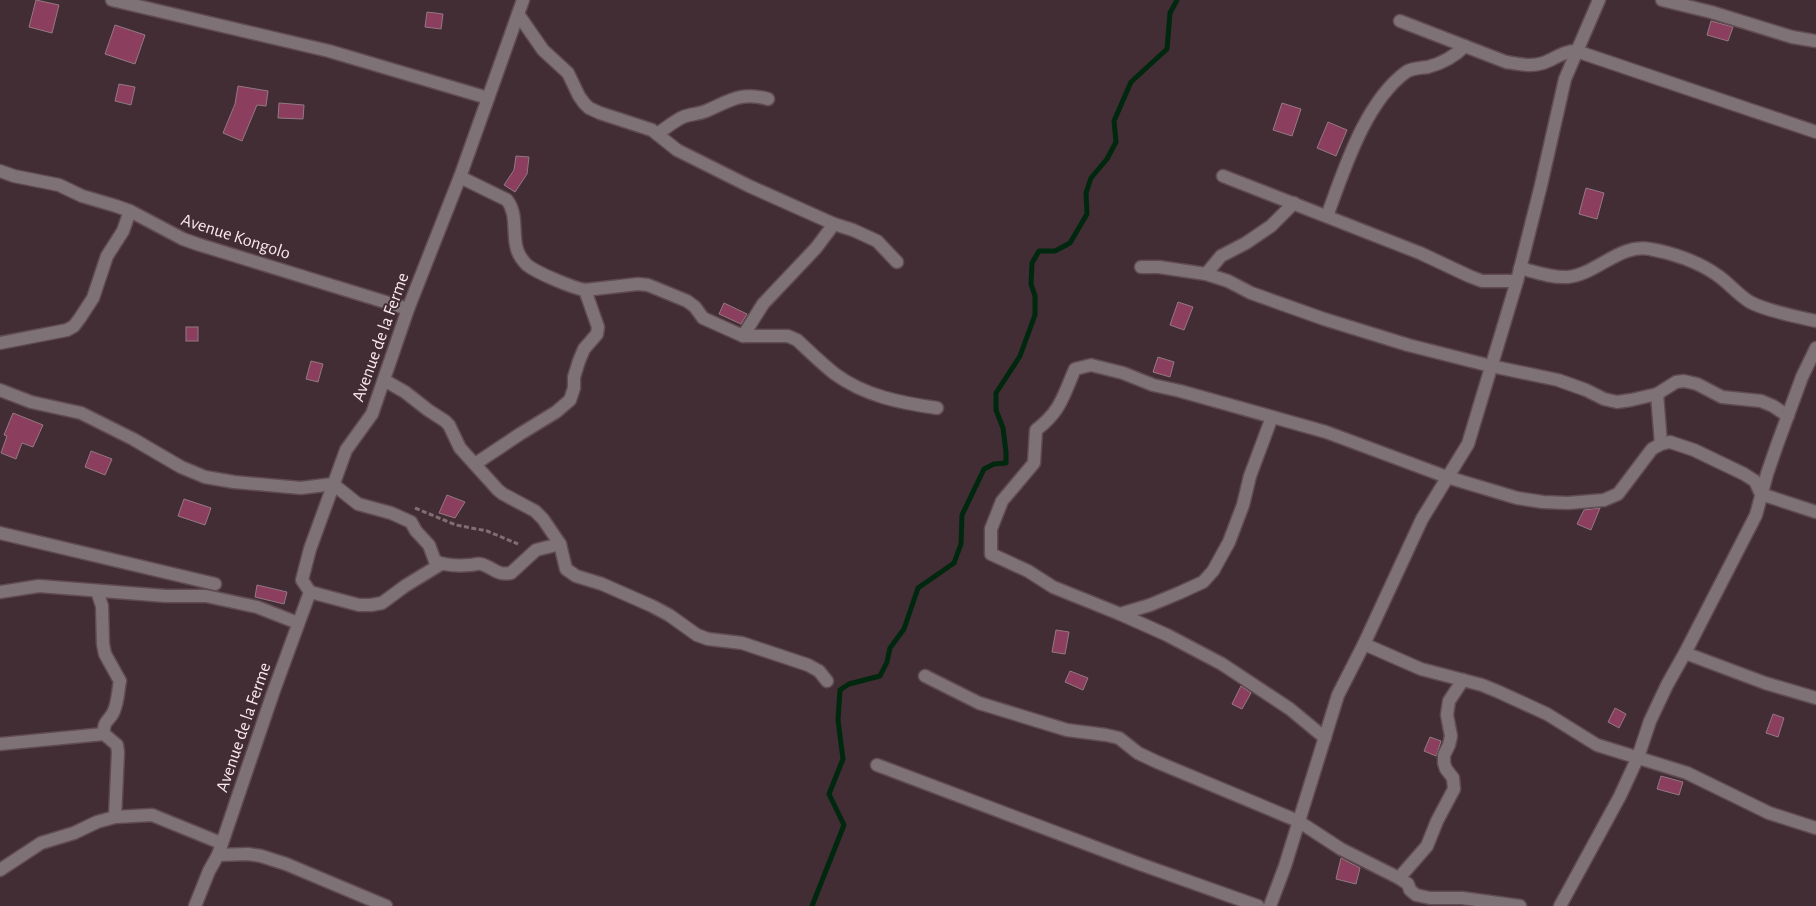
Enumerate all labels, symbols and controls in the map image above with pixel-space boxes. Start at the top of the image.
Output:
street label: Avenue Kongolo [179,211,293,263]
street label: Avenue de la Ferme [349,270,413,404]
street label: Avenue de la Ferme [213,660,275,794]

